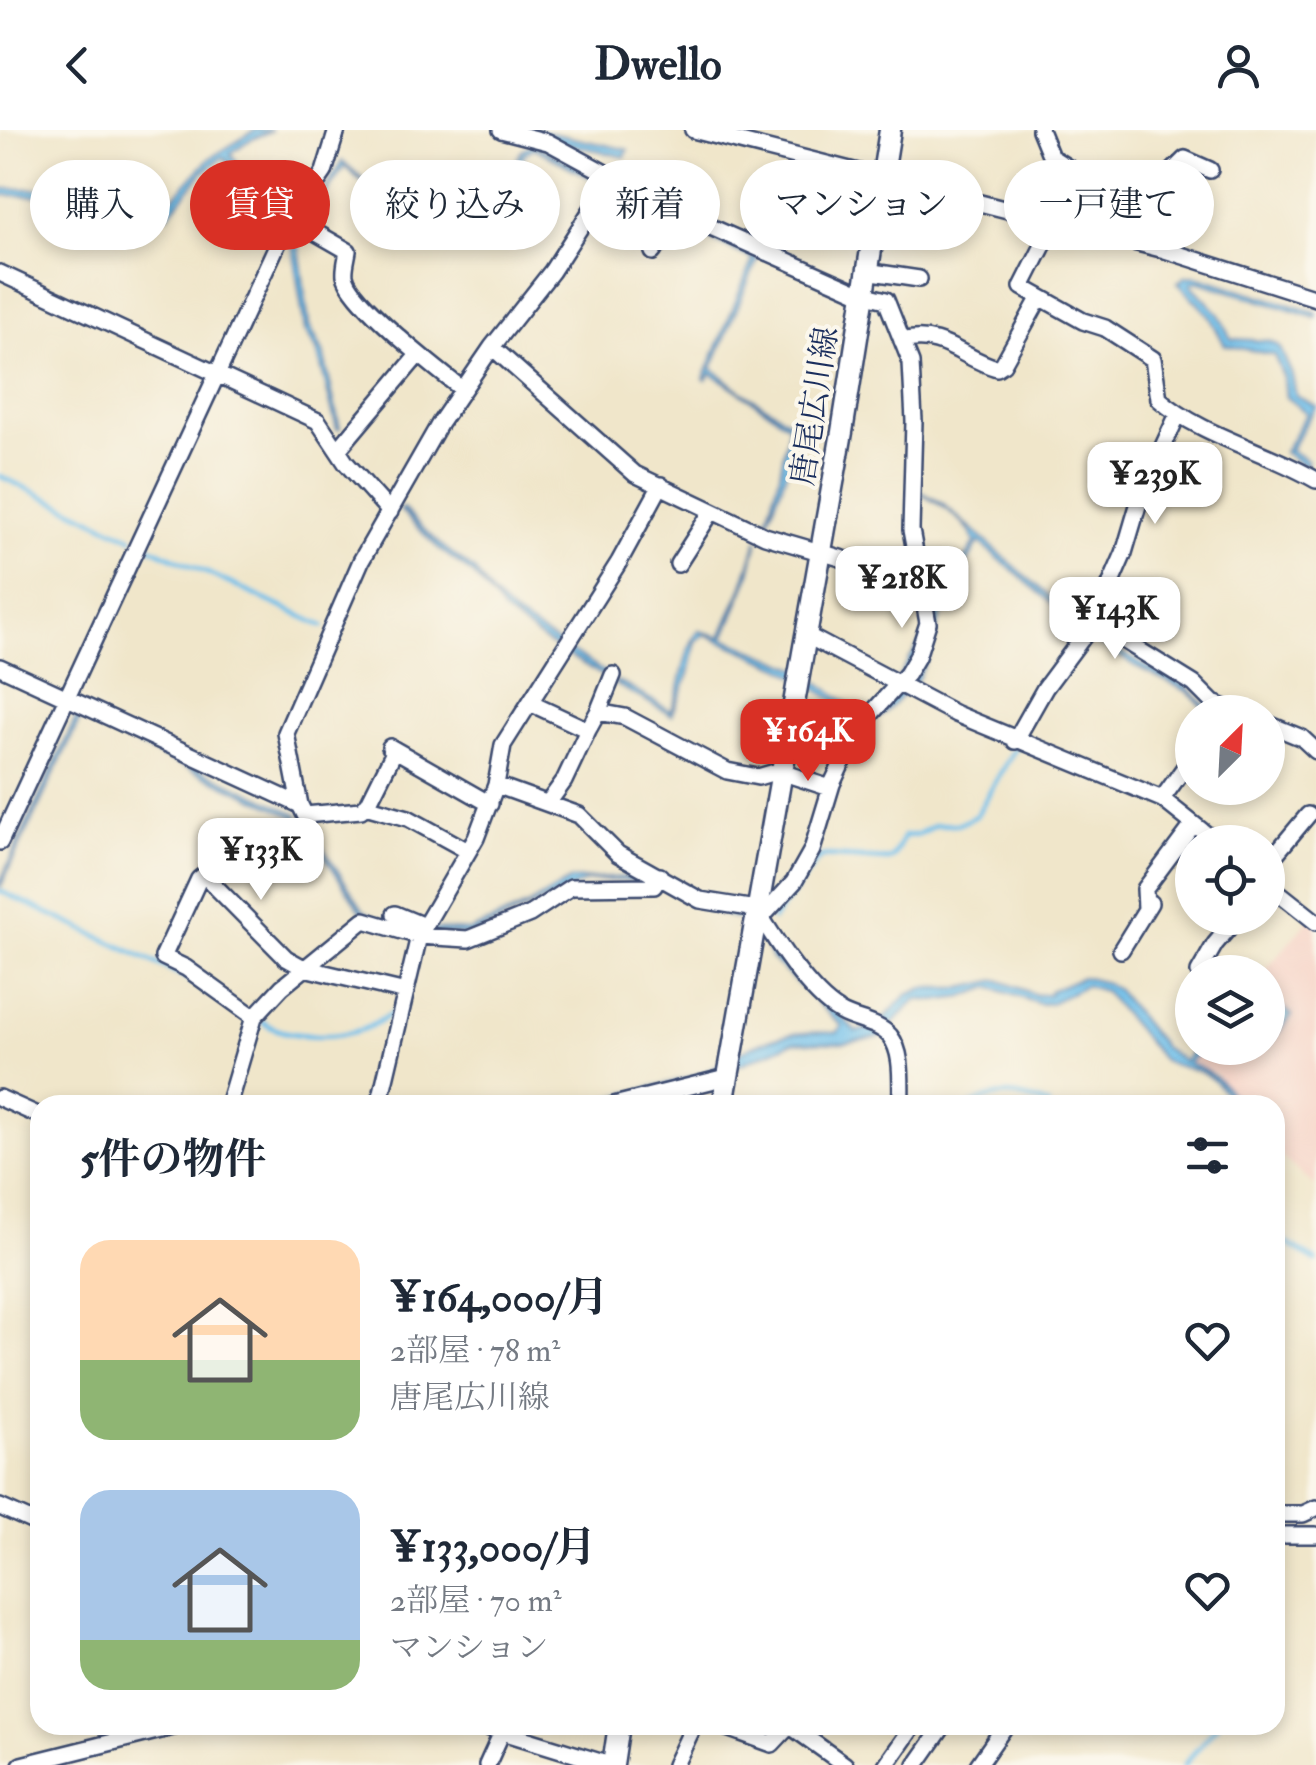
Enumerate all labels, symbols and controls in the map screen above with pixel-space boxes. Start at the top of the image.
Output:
text: Dwello [594,37,722,93]
icon: back [50,38,105,93]
icon: person [1211,38,1266,93]
chip: 購入 [30,160,170,250]
chip: 賃貸 [190,160,330,250]
chip: 絞り込み [350,160,560,250]
chip: 新着 [580,160,720,250]
chip: マンション [740,160,984,250]
chip: 一戸建て [1004,160,1214,250]
street label: 唐尾広川線 [783,324,847,488]
pin: ¥239K [1085,442,1225,527]
text: ¥239K [1109,454,1201,494]
pin: ¥218K [832,546,972,631]
text: ¥218K [857,558,947,598]
pin: ¥143K [1045,577,1185,662]
text: ¥143K [1071,589,1159,629]
north arrow [1175,695,1285,805]
map controls [1175,695,1285,1065]
pin: ¥164K [738,699,878,784]
text: ¥164K [762,711,854,751]
pin: ¥133K [191,818,331,903]
button: locate [1175,825,1285,935]
text: ¥133K [220,830,302,870]
button: layers [1175,955,1285,1065]
icon: filters [1180,1128,1235,1183]
text: 5件の物件 [80,1134,266,1186]
text: ¥164,000/月 [390,1272,609,1324]
icon: home [160,1280,280,1400]
icon: heart [1180,1313,1235,1368]
text: 2部屋 · 78 m² [390,1331,560,1371]
text: 唐尾広川線 [390,1378,550,1418]
text: ¥133,000/月 [390,1522,596,1574]
icon: home [160,1530,280,1650]
icon: heart [1180,1563,1235,1618]
text: 2部屋 · 70 m² [390,1581,562,1621]
text: マンション [390,1628,549,1668]

